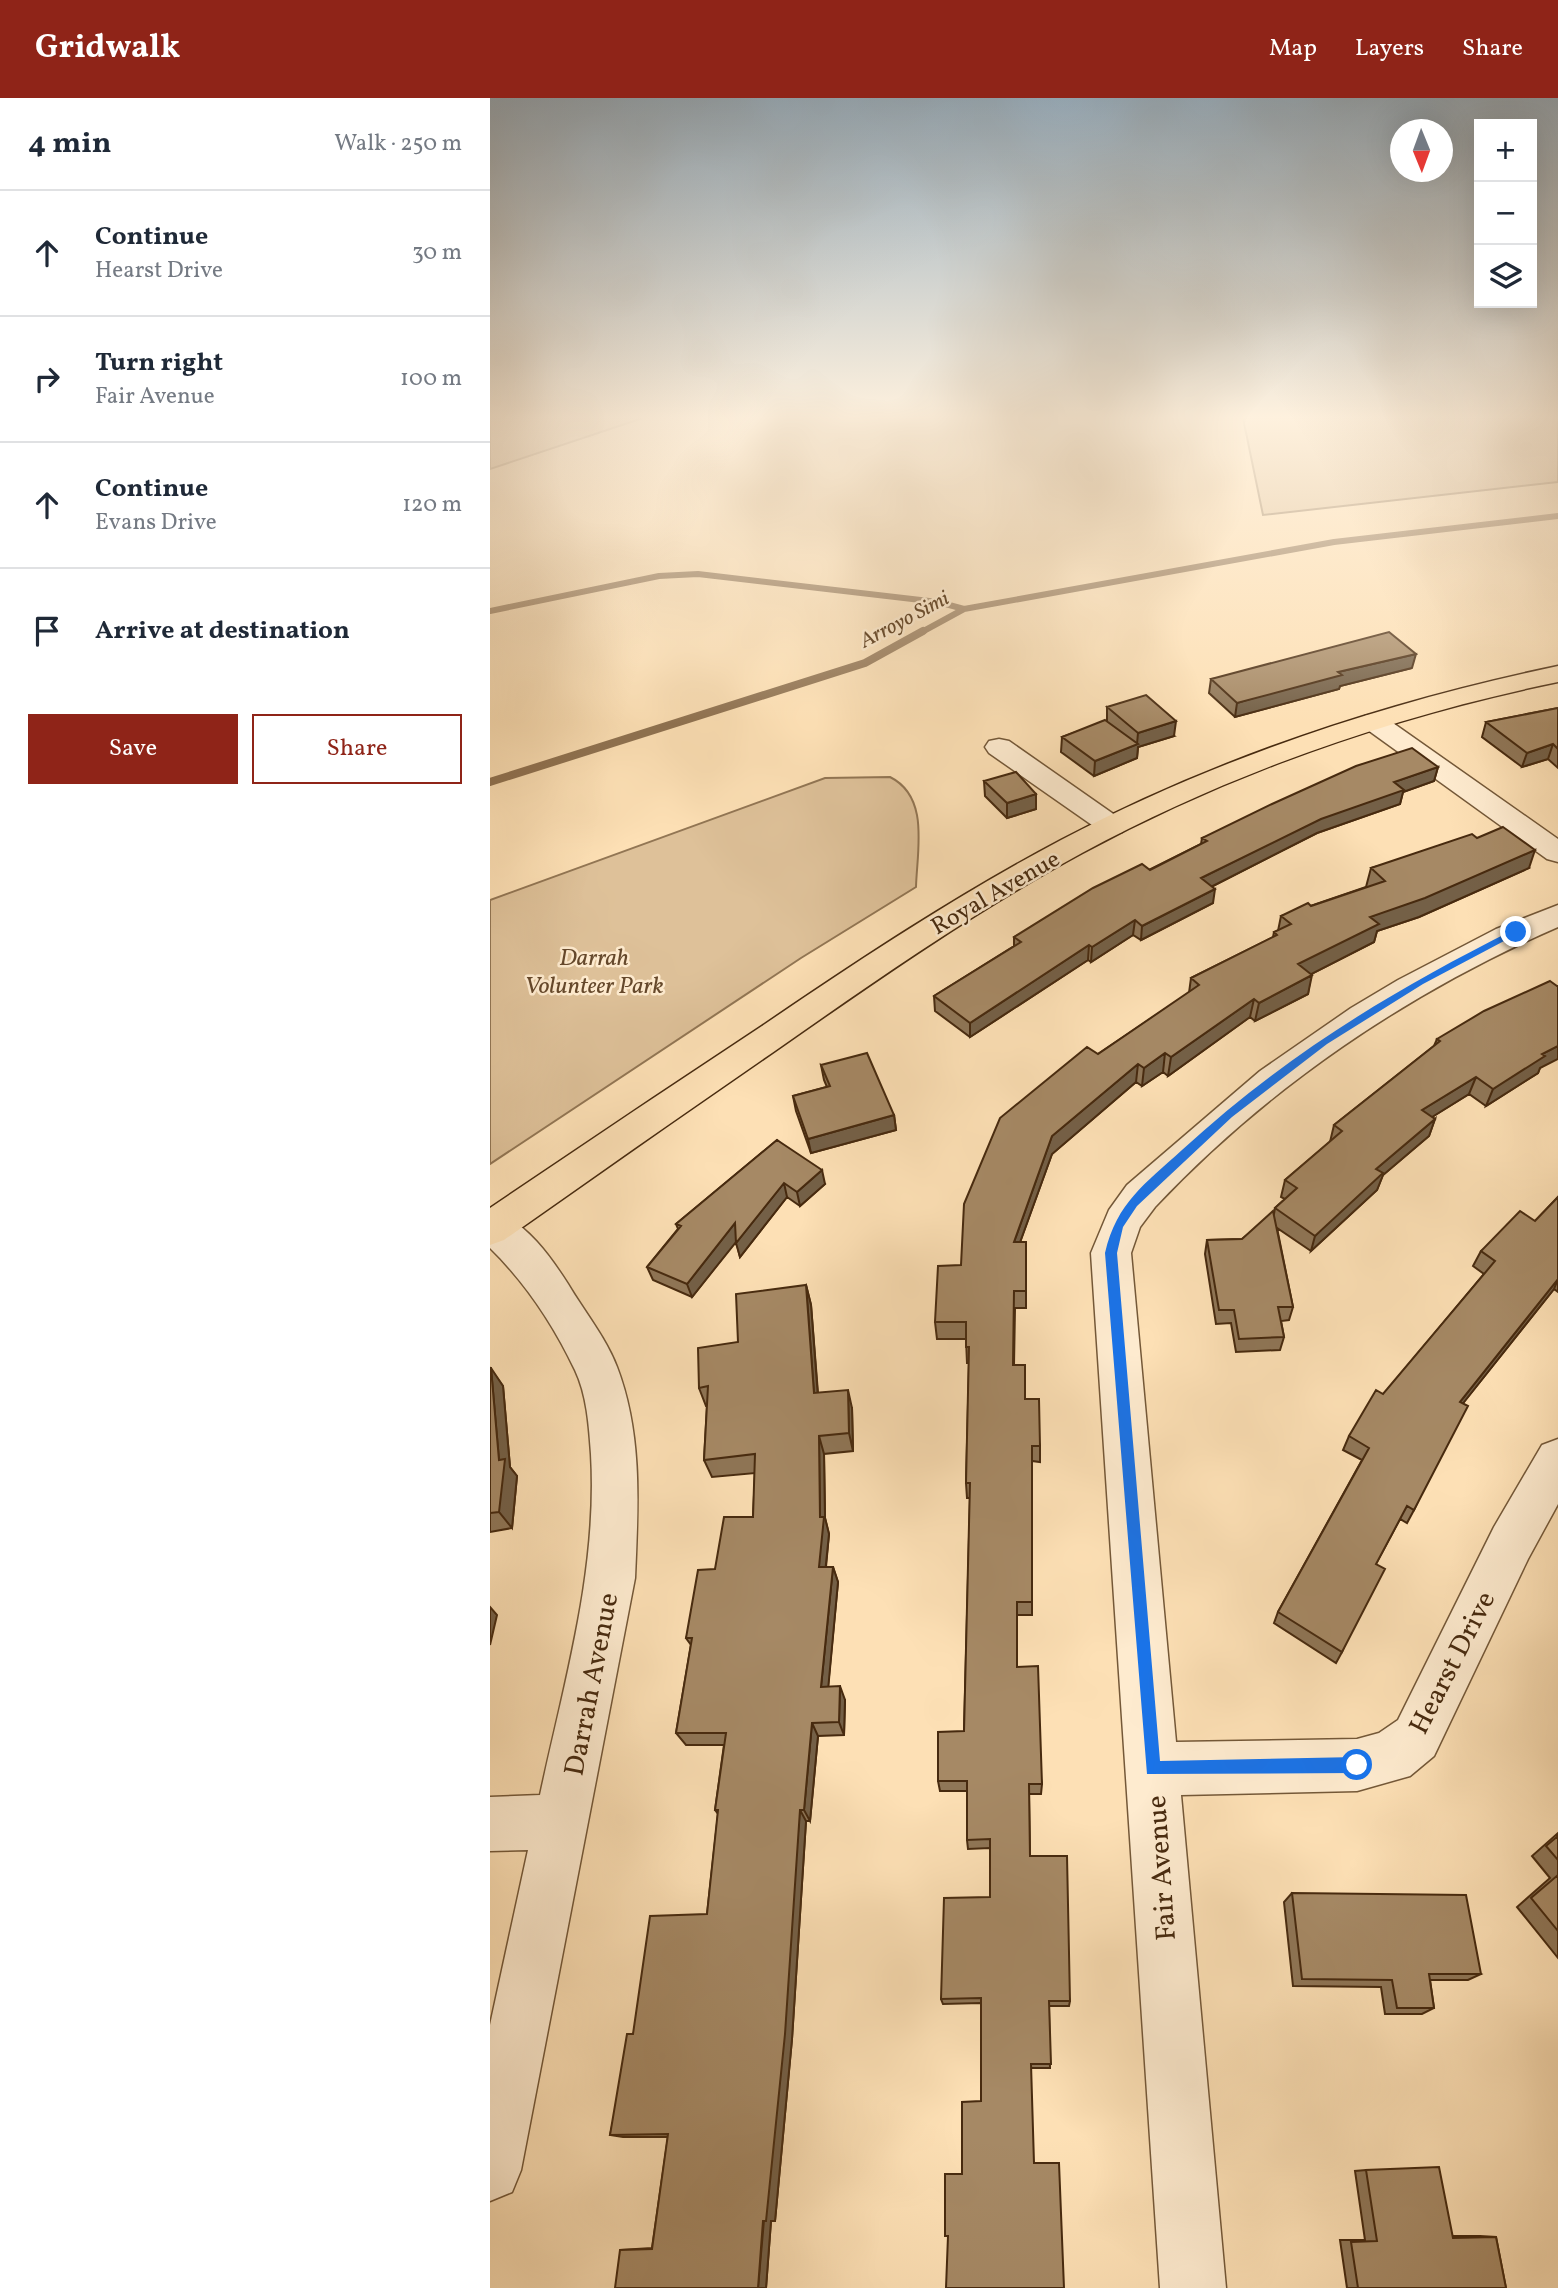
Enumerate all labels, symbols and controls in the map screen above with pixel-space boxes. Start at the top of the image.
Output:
text: Gridwalk [35,26,180,72]
text: Map [1269,32,1317,66]
text: Layers [1355,32,1424,66]
text: Share [1462,32,1523,66]
north arrow [1390,119,1453,182]
map controls [1474,119,1537,308]
button: + [1474,119,1537,182]
text: 4 min [28,123,112,165]
text: Walk · 250 m [334,128,462,160]
button: − [1474,182,1537,245]
text: Continue [95,219,208,255]
icon: ahead [28,234,66,272]
text: 30 m [412,237,462,269]
button: layers [1474,245,1537,308]
text: Hearst Drive [95,255,223,287]
text: Turn right [95,345,223,381]
icon: right [28,360,66,398]
text: 100 m [400,363,462,395]
text: Fair Avenue [95,381,215,413]
text: Continue [95,471,208,507]
icon: ahead [28,486,66,524]
text: 120 m [402,489,462,521]
text: Evans Drive [95,507,217,539]
water label: Arroyo Simi [854,584,955,657]
icon: arrive [28,612,66,650]
text: Arrive at destination [95,613,350,649]
button: Save [28,714,238,784]
button: Share [252,714,462,784]
street label: Royal Avenue [925,843,1067,944]
route end [1500,916,1531,947]
park label: Darrah Volunteer Park [524,942,664,1004]
street label: Hearst Drive [1400,1585,1506,1741]
street label: Darrah Avenue [556,1590,629,1779]
route start [1341,1749,1372,1780]
street label: Fair Avenue [1138,1794,1187,1942]

